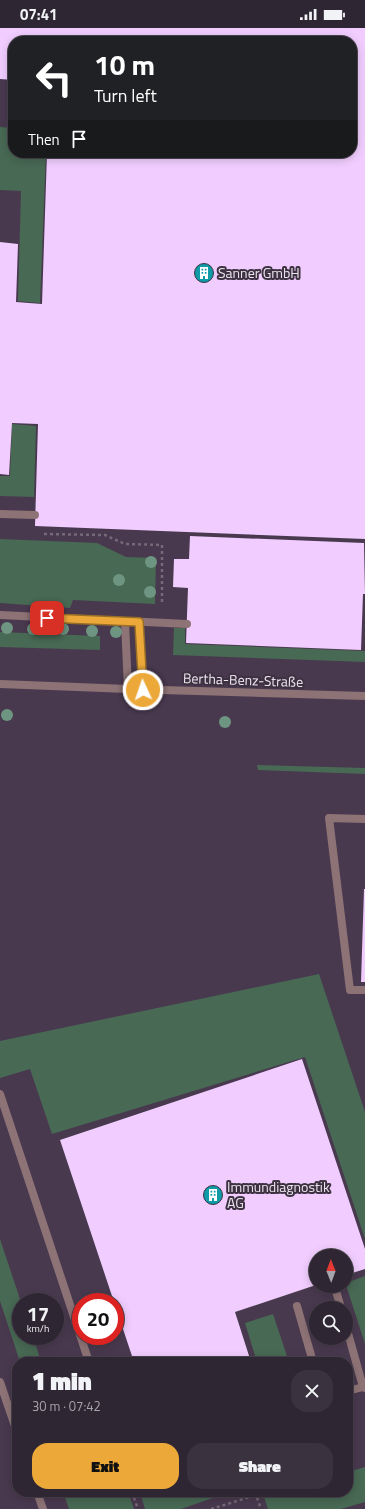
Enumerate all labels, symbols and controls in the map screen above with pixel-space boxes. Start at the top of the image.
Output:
text: 07:41 [20,3,57,26]
text: 10 m [94,43,155,86]
icon: left [28,52,80,104]
text: Turn left [94,82,157,109]
text: Then [28,128,60,151]
icon: arrive [68,128,90,150]
building icon: Sanner GmbH [193,262,215,284]
place label: Sanner GmbH [218,262,300,283]
pin [30,601,64,635]
icon: arrive [36,607,58,629]
street label: Bertha-Benz-Straße [183,667,304,692]
position arrow [122,669,164,711]
place label: Immundiagnostik AG [227,1176,330,1213]
building icon: Immundiagnostik AG [202,1184,224,1206]
north arrow [309,1249,353,1293]
map controls [309,1249,353,1345]
speed limit sign: 20 [72,1293,124,1345]
text: 17 [27,1298,49,1329]
button: search [309,1301,353,1345]
text: km/h [27,1321,49,1336]
text: 1 min [32,1363,92,1399]
button: close [291,1370,333,1412]
text: 30 m · 07:42 [32,1396,101,1416]
button: Exit [32,1443,179,1489]
button: Share [187,1443,333,1489]

